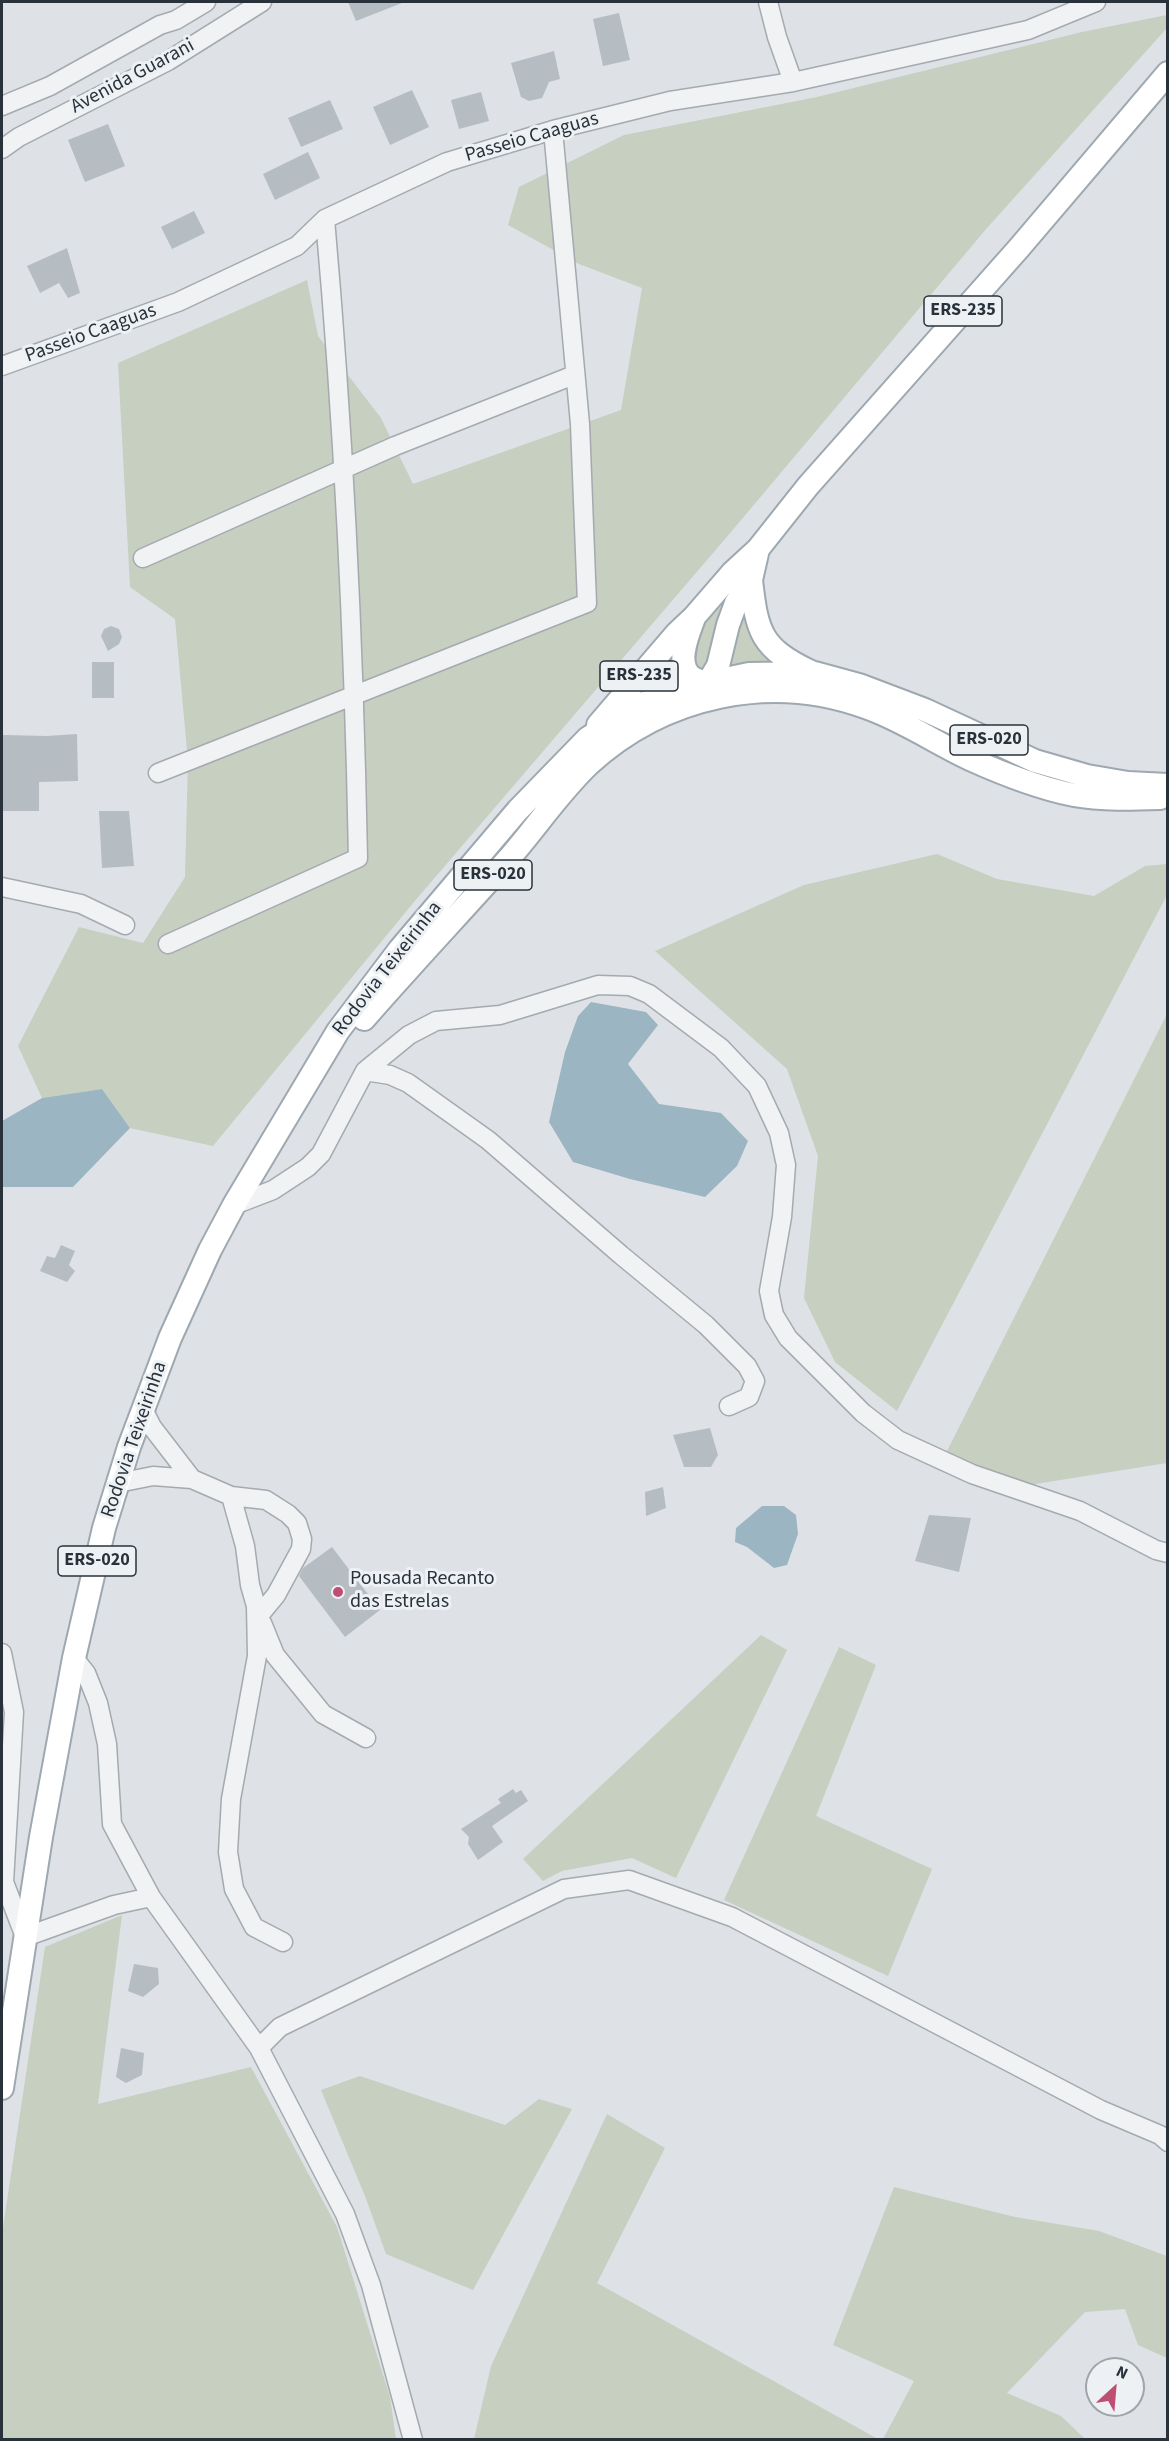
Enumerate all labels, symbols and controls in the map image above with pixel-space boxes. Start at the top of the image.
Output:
street label: Avenida Guarani [67,34,199,120]
street label: Passeio Caaguas [462,107,602,169]
road number: ERS-235 [924,296,1002,326]
street label: Passeio Caaguas [22,299,160,369]
road number: ERS-235 [600,661,678,691]
road number: ERS-020 [950,725,1028,755]
road number: ERS-020 [454,860,532,890]
street label: Rodovia Teixeirinha [328,897,448,1041]
street label: Rodovia Teixeirinha [97,1359,173,1521]
road number: ERS-020 [58,1546,136,1576]
place label: Pousada Recanto das Estrelas [350,1568,495,1615]
marker: Pousada Recanto das Estrelas [331,1585,345,1599]
north arrow [1085,2357,1145,2417]
text: N [1112,2360,1132,2385]

